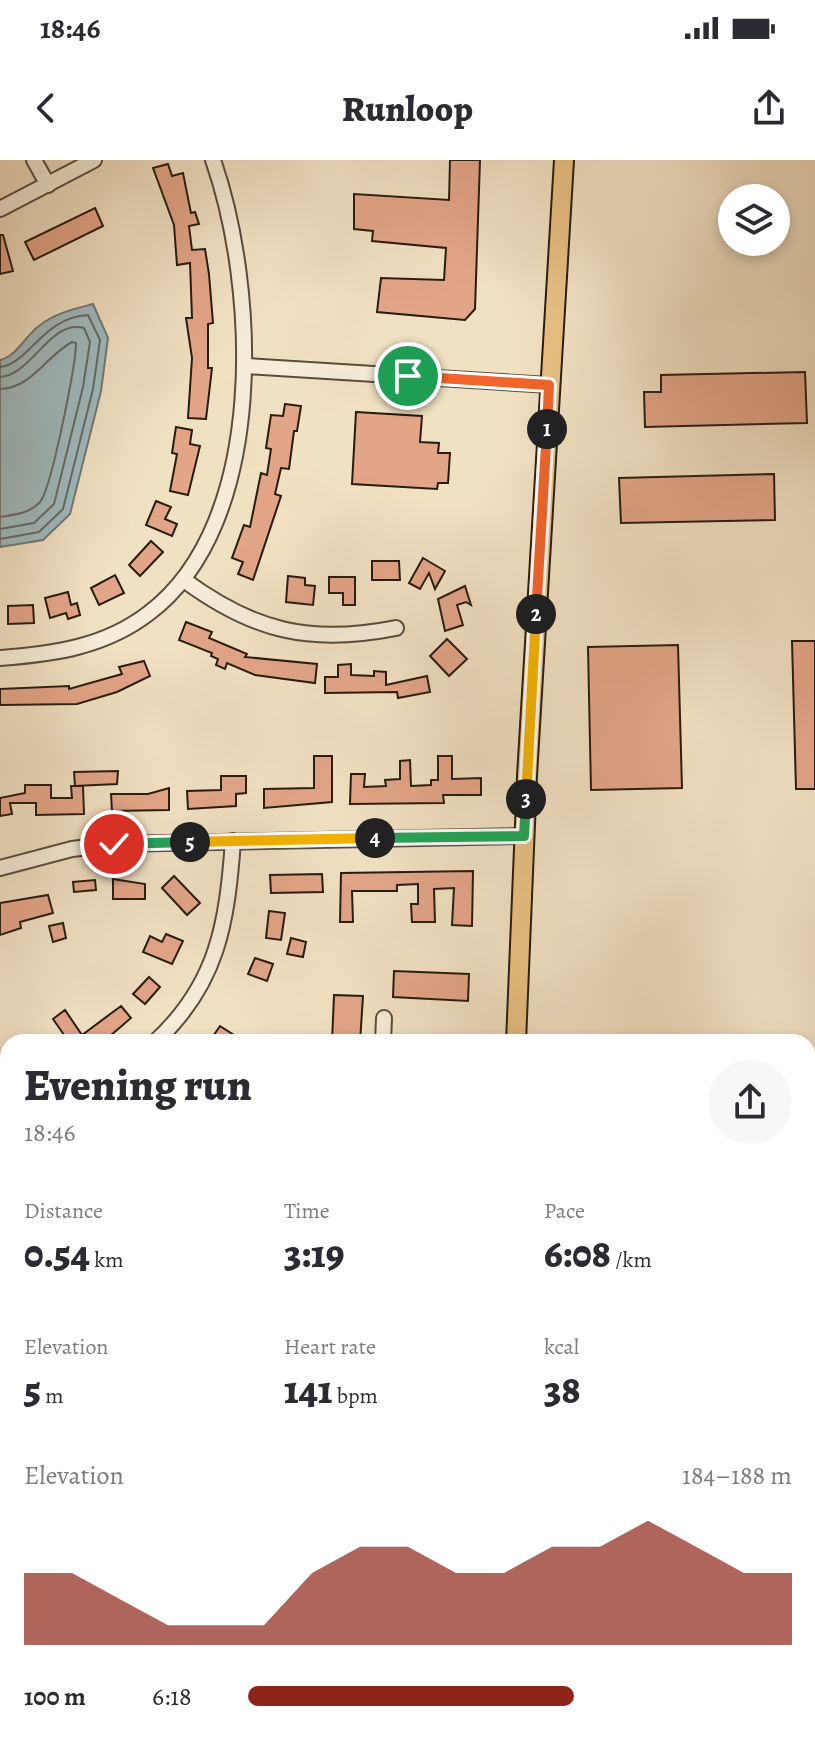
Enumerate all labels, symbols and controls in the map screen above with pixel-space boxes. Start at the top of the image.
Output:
text: 18:46 [40,8,100,48]
text: Runloop [342,84,473,133]
icon: back [24,86,68,130]
icon: share [747,86,791,130]
map controls [718,184,790,256]
button: layers [718,184,790,256]
pin [374,342,442,410]
icon: arrive [386,354,430,398]
pin: 1 [527,409,567,449]
text: 1 [543,414,551,444]
pin: 2 [516,594,556,634]
text: 2 [531,599,541,629]
pin: 3 [506,779,546,819]
text: 3 [521,784,531,814]
pin [80,810,148,878]
pin: 4 [355,818,395,858]
icon: check [92,822,136,866]
pin: 5 [170,822,210,862]
text: 4 [370,823,380,853]
text: 5 [185,827,195,857]
text: Evening run [24,1055,252,1115]
button: share [708,1060,792,1144]
text: 18:46 [24,1115,75,1150]
text: Distance [24,1196,103,1226]
text: Time [284,1196,330,1226]
text: Pace [544,1196,585,1226]
text: 0.54 [24,1226,90,1281]
text: 3:19 [284,1226,344,1281]
text: 6:08 [544,1226,611,1281]
text: km [90,1245,124,1275]
text: /km [611,1245,652,1275]
text: Elevation [24,1332,108,1362]
text: Heart rate [284,1332,376,1362]
text: kcal [544,1332,579,1362]
text: 5 [24,1362,41,1417]
text: 141 [284,1362,332,1417]
text: 38 [544,1362,581,1417]
text: m [41,1381,64,1411]
text: bpm [332,1381,378,1411]
text: Elevation [24,1458,124,1493]
text: 184–188 m [682,1458,792,1493]
text: 100 m [24,1679,86,1714]
text: 6:18 [152,1679,192,1714]

